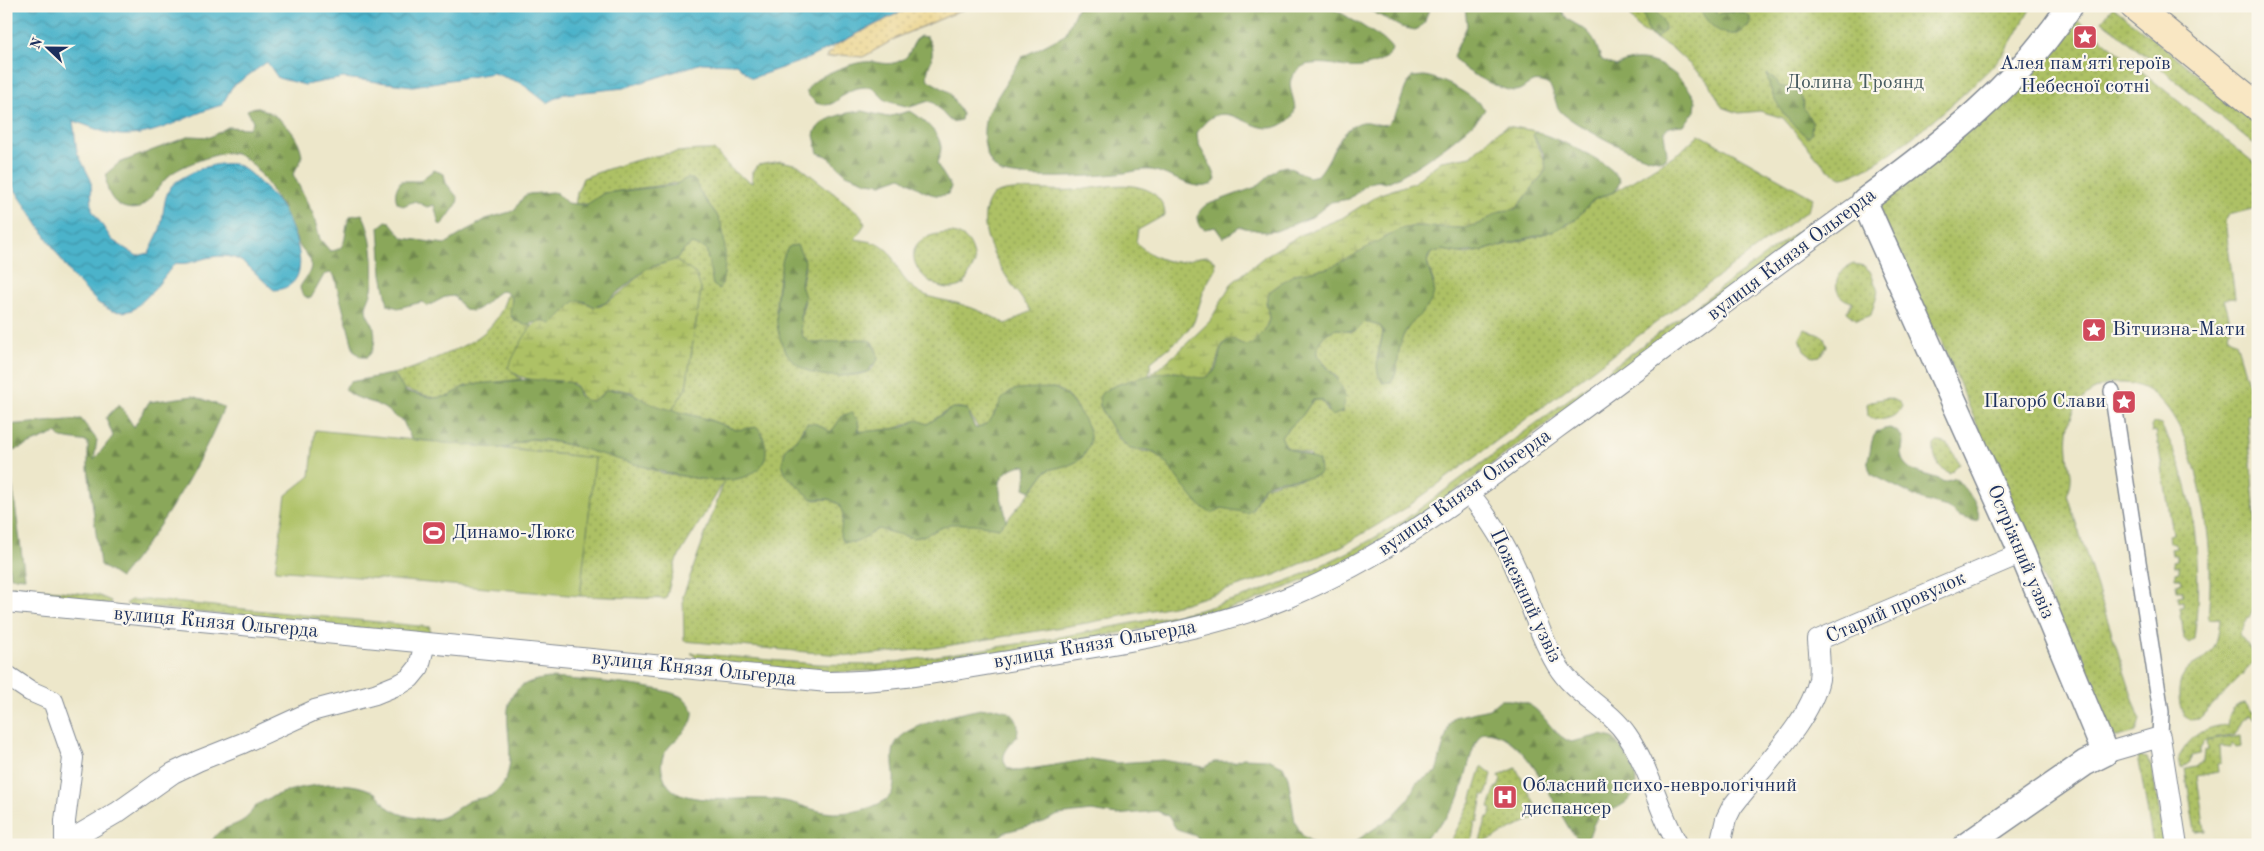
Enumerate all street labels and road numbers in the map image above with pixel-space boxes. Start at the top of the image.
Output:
street label: вулиця Князя Ольгерда [1704,185,1880,325]
street label: вулиця Князя Ольгерда [1375,426,1555,560]
street label: Остріжний узвіз [1983,482,2057,622]
street label: Пожежний узвіз [1485,526,1565,666]
street label: Старий провулок [1823,568,1969,648]
street label: вулиця Князя Ольгерда [113,604,319,642]
street label: вулиця Князя Ольгерда [992,617,1198,673]
street label: вулиця Князя Ольгерда [591,648,797,690]

